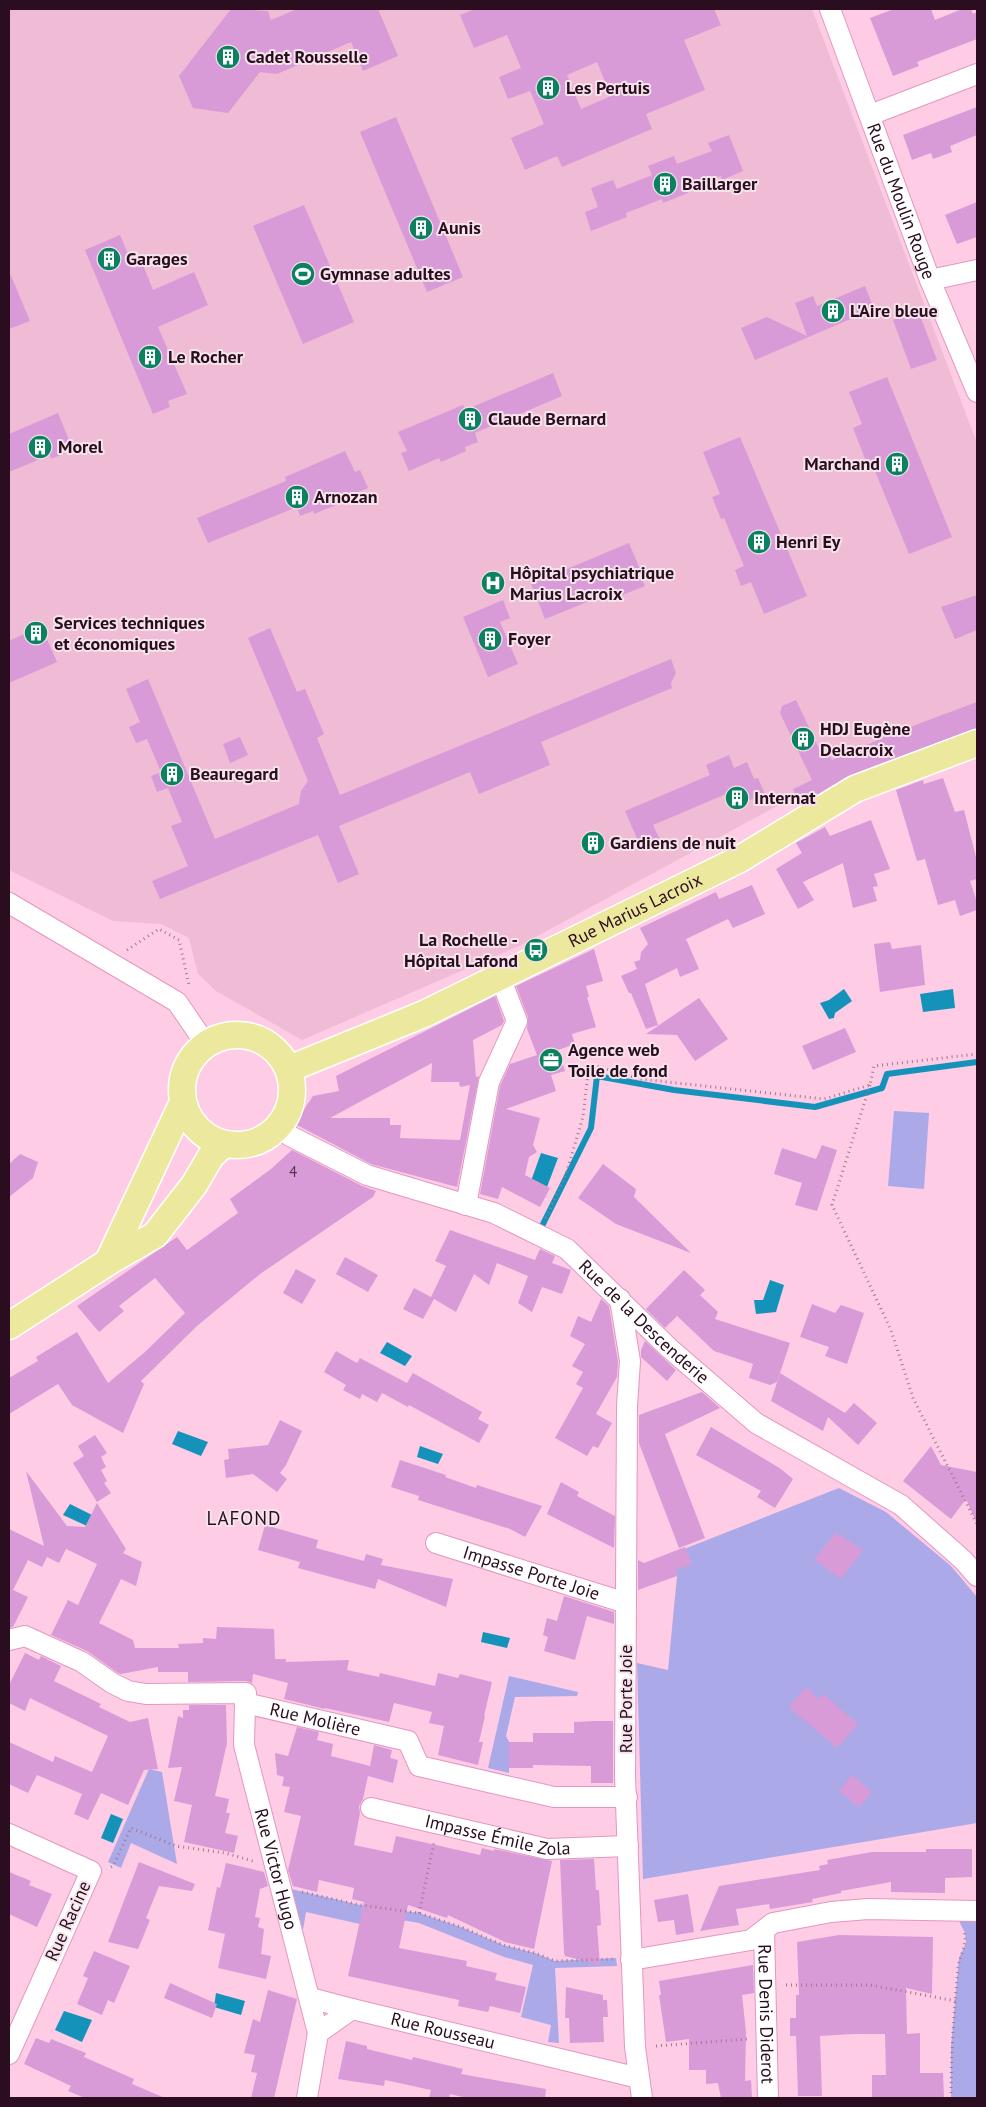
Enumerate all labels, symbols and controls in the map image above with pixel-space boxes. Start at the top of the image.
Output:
building icon: Cadet Rousselle [215,44,241,70]
place label: Cadet Rousselle [246,45,368,68]
building icon: Les Pertuis [535,75,561,101]
place label: Les Pertuis [566,76,650,99]
street label: Rue du Moulin Rouge [862,120,941,282]
building icon: Baillarger [652,171,678,197]
place label: Baillarger [682,172,758,195]
building icon: Aunis [408,215,434,241]
place label: Aunis [438,216,481,239]
building icon: Garages [96,246,122,272]
place label: Garages [126,247,188,270]
sports icon: Gymnase adultes [290,261,316,287]
place label: Gymnase adultes [320,262,451,285]
building icon: L'Aire bleue [820,298,846,324]
place label: L'Aire bleue [850,299,938,322]
building icon: Le Rocher [137,344,163,370]
place label: Le Rocher [168,345,244,368]
building icon: Claude Bernard [457,406,483,432]
place label: Claude Bernard [488,407,606,430]
building icon: Morel [27,434,53,460]
place label: Morel [58,435,104,458]
building icon: Marchand [884,451,910,477]
place label: Marchand [804,452,880,475]
building icon: Arnozan [284,484,310,510]
place label: Arnozan [314,485,378,508]
building icon: Henri Ey [746,529,772,555]
place label: Henri Ey [776,530,841,553]
place label: Hôpital psychiatrique Marius Lacroix [510,561,674,605]
hospital icon: Hôpital psychiatrique Marius Lacroix [480,570,506,596]
place label: Services techniques et économiques [54,611,205,655]
building icon: Services techniques et économiques [23,620,49,646]
building icon: Foyer [477,626,503,652]
place label: Foyer [508,627,551,650]
place label: HDJ Eugène Delacroix [820,717,910,761]
building icon: HDJ Eugène Delacroix [790,726,816,752]
building icon: Beauregard [159,761,185,787]
place label: Beauregard [190,762,278,785]
building icon: Internat [724,785,750,811]
place label: Internat [754,786,816,809]
building icon: Gardiens de nuit [580,830,606,856]
place label: Gardiens de nuit [610,831,737,854]
street label: Rue Marius Lacroix [564,867,706,953]
place label: La Rochelle - Hôpital Lafond [404,928,518,972]
bus stop icon: La Rochelle - Hôpital Lafond [523,937,549,963]
place label: Agence web Toile de fond [568,1038,668,1082]
office icon: Agence web Toile de fond [538,1047,564,1073]
house number: 4 [289,1162,297,1181]
street label: Rue de la Descenderie [574,1255,714,1388]
district label: LAFOND [206,1506,282,1530]
street label: Impasse Porte Joie [460,1540,603,1605]
street label: Rue Porte Joie [614,1645,637,1753]
street label: Rue Molière [268,1697,363,1741]
street label: Rue Victor Hugo [250,1806,303,1932]
street label: Impasse Émile Zola [423,1809,571,1860]
street label: Rue Racine [40,1877,95,1965]
street label: Rue Denis Diderot [753,1944,780,2084]
street label: Rue Rousseau [389,2007,497,2054]

